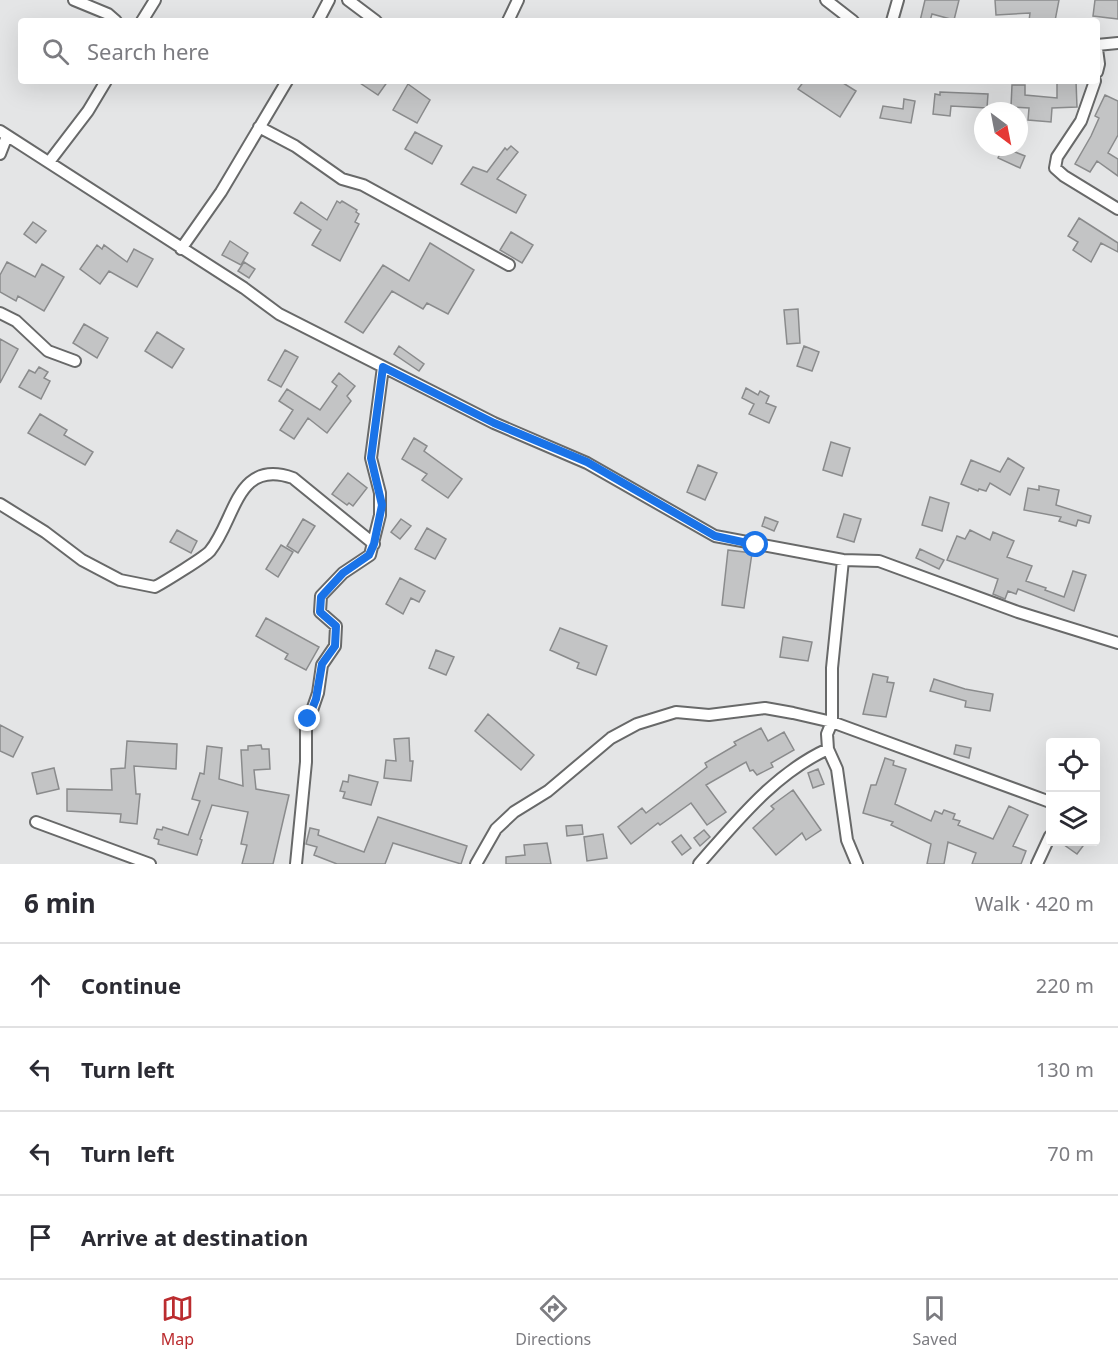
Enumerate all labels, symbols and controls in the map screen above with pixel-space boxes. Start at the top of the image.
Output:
search box [18,18,1100,84]
icon: search [39,35,72,68]
text: Search here [87,36,209,66]
north arrow [974,102,1028,156]
route start [742,531,768,557]
route end [294,705,320,731]
map controls [1046,738,1100,846]
button: locate [1046,738,1100,792]
button: layers [1046,792,1100,846]
text: 6 min [24,885,96,921]
text: Walk · 420 m [975,890,1094,917]
icon: ahead [24,969,57,1002]
text: Continue [81,970,181,1000]
text: 220 m [1036,972,1094,999]
icon: left [24,1053,57,1086]
text: Turn left [81,1054,175,1084]
text: 130 m [1036,1056,1094,1083]
icon: left [24,1137,57,1170]
text: Turn left [81,1138,175,1168]
text: 70 m [1047,1140,1094,1167]
icon: arrive [24,1221,57,1254]
text: Arrive at destination [81,1222,308,1252]
tab: Map [161,1292,194,1350]
tab: Directions [515,1292,591,1350]
tab: Saved [913,1292,957,1350]

